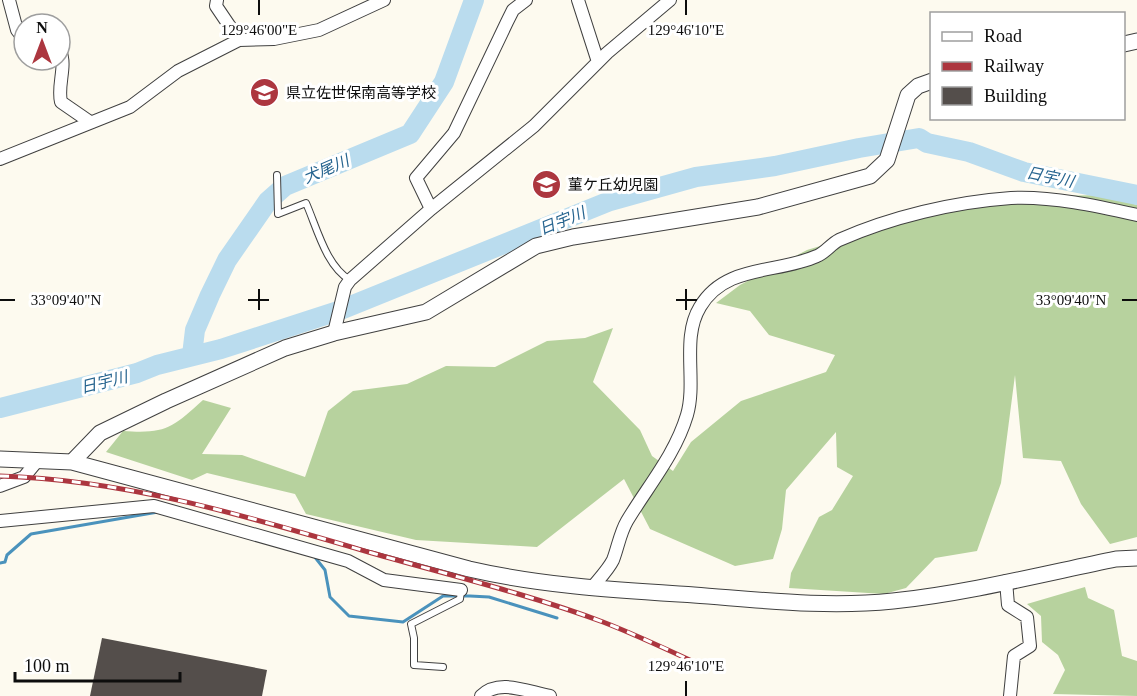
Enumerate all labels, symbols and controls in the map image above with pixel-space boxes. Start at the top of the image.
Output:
north arrow [12,12,72,72]
legend [930,12,1125,120]
text: N [36,19,48,36]
text: 129°46'00"E [221,22,297,38]
text: 129°46'10"E [648,22,724,38]
text: Road [984,26,1022,46]
text: Railway [984,56,1044,76]
school or university icon: 県立佐世保南高等学校 [249,77,281,109]
place label: 県立佐世保南高等学校 [286,85,436,101]
text: Building [984,86,1047,106]
water label: 犬尾川 [301,151,353,186]
water label: 日宇川 [1025,164,1077,191]
school or university icon: 菫ケ丘幼児園 [531,169,563,201]
place label: 菫ケ丘幼児園 [568,177,658,193]
water label: 日宇川 [537,203,589,238]
text: 33°09'40"N [31,292,101,308]
text: 33°09'40"N [1036,292,1106,308]
water label: 日宇川 [79,367,131,396]
scale bar [15,645,180,683]
text: 100 m [24,656,70,676]
text: 129°46'10"E [648,658,724,674]

